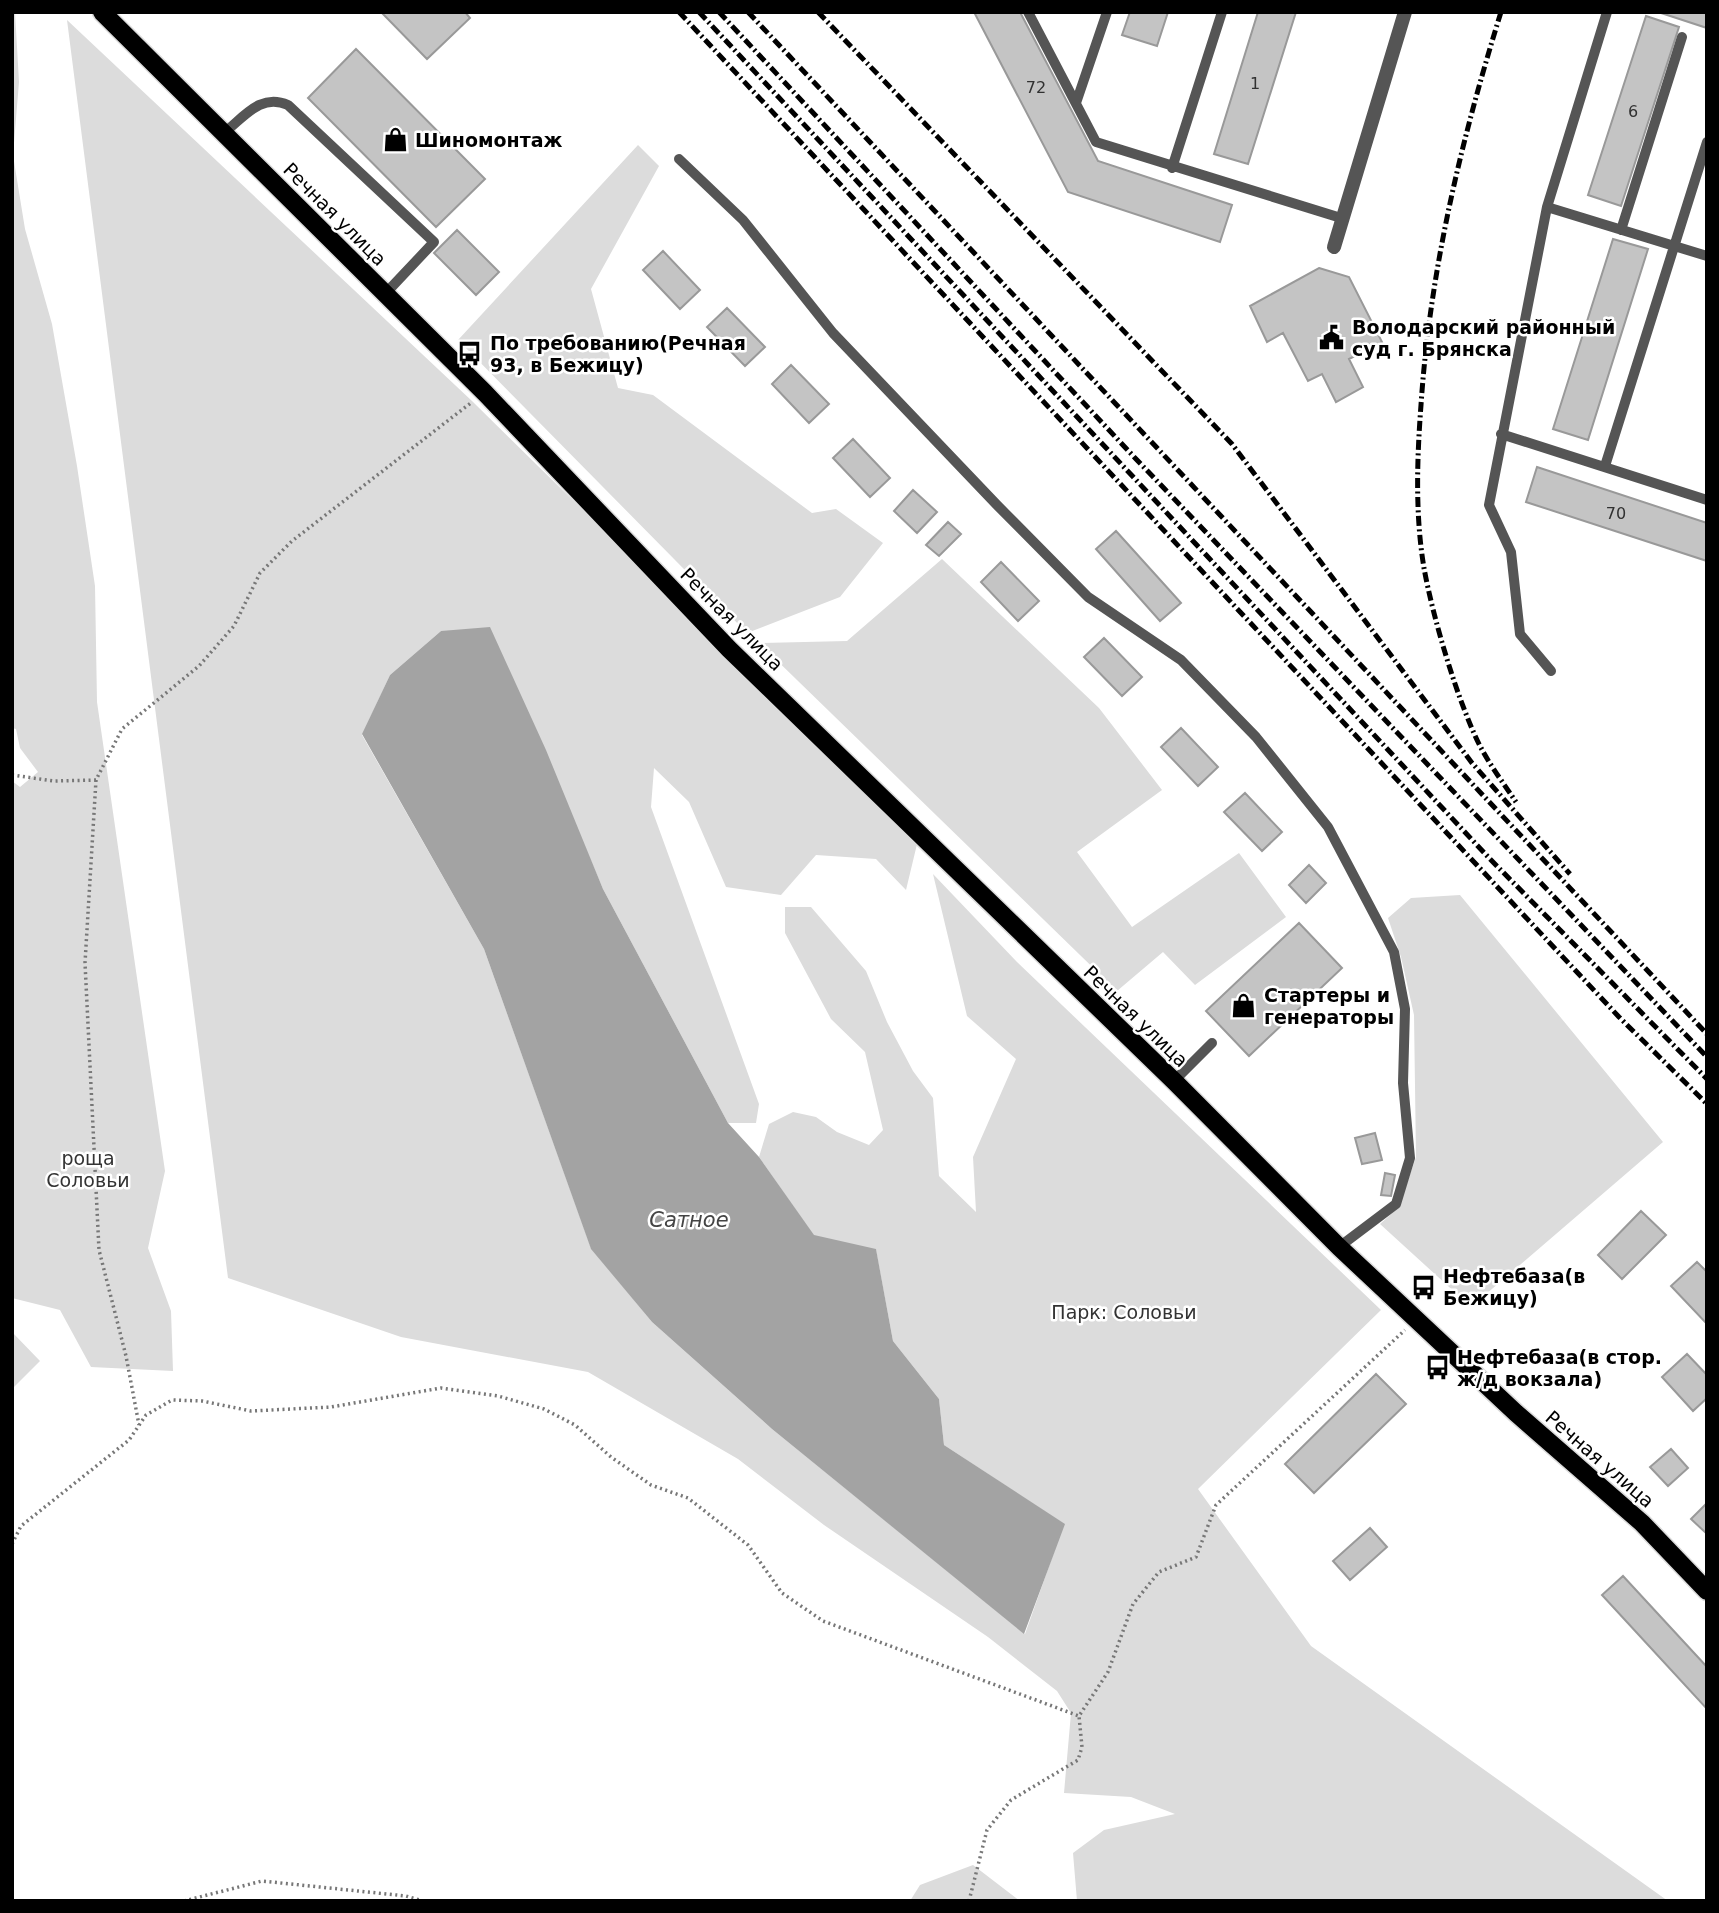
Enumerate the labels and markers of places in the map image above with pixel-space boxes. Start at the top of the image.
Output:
shop icon: Шиномонтаж [381,126,409,154]
place label: Шиномонтаж [415,129,563,151]
place label: Володарский районный суд г. Брянска [1352,316,1615,360]
public building icon: Володарский районный суд г. Брянска [1318,324,1346,352]
place label: По требованию(Речная 93, в Бежицу) [490,332,746,376]
bus stop icon: По требованию(Речная 93, в Бежицу) [456,340,484,368]
place label: Стартеры и генераторы [1264,984,1394,1028]
shop icon: Стартеры и генераторы [1230,992,1258,1020]
place label: Нефтебаза(в Бежицу) [1443,1265,1585,1309]
bus stop icon: Нефтебаза(в Бежицу) [1409,1273,1437,1301]
place label: Нефтебаза(в стор. ж/д вокзала) [1457,1346,1662,1390]
bus stop icon: Нефтебаза(в стор. ж/д вокзала) [1423,1354,1451,1382]

